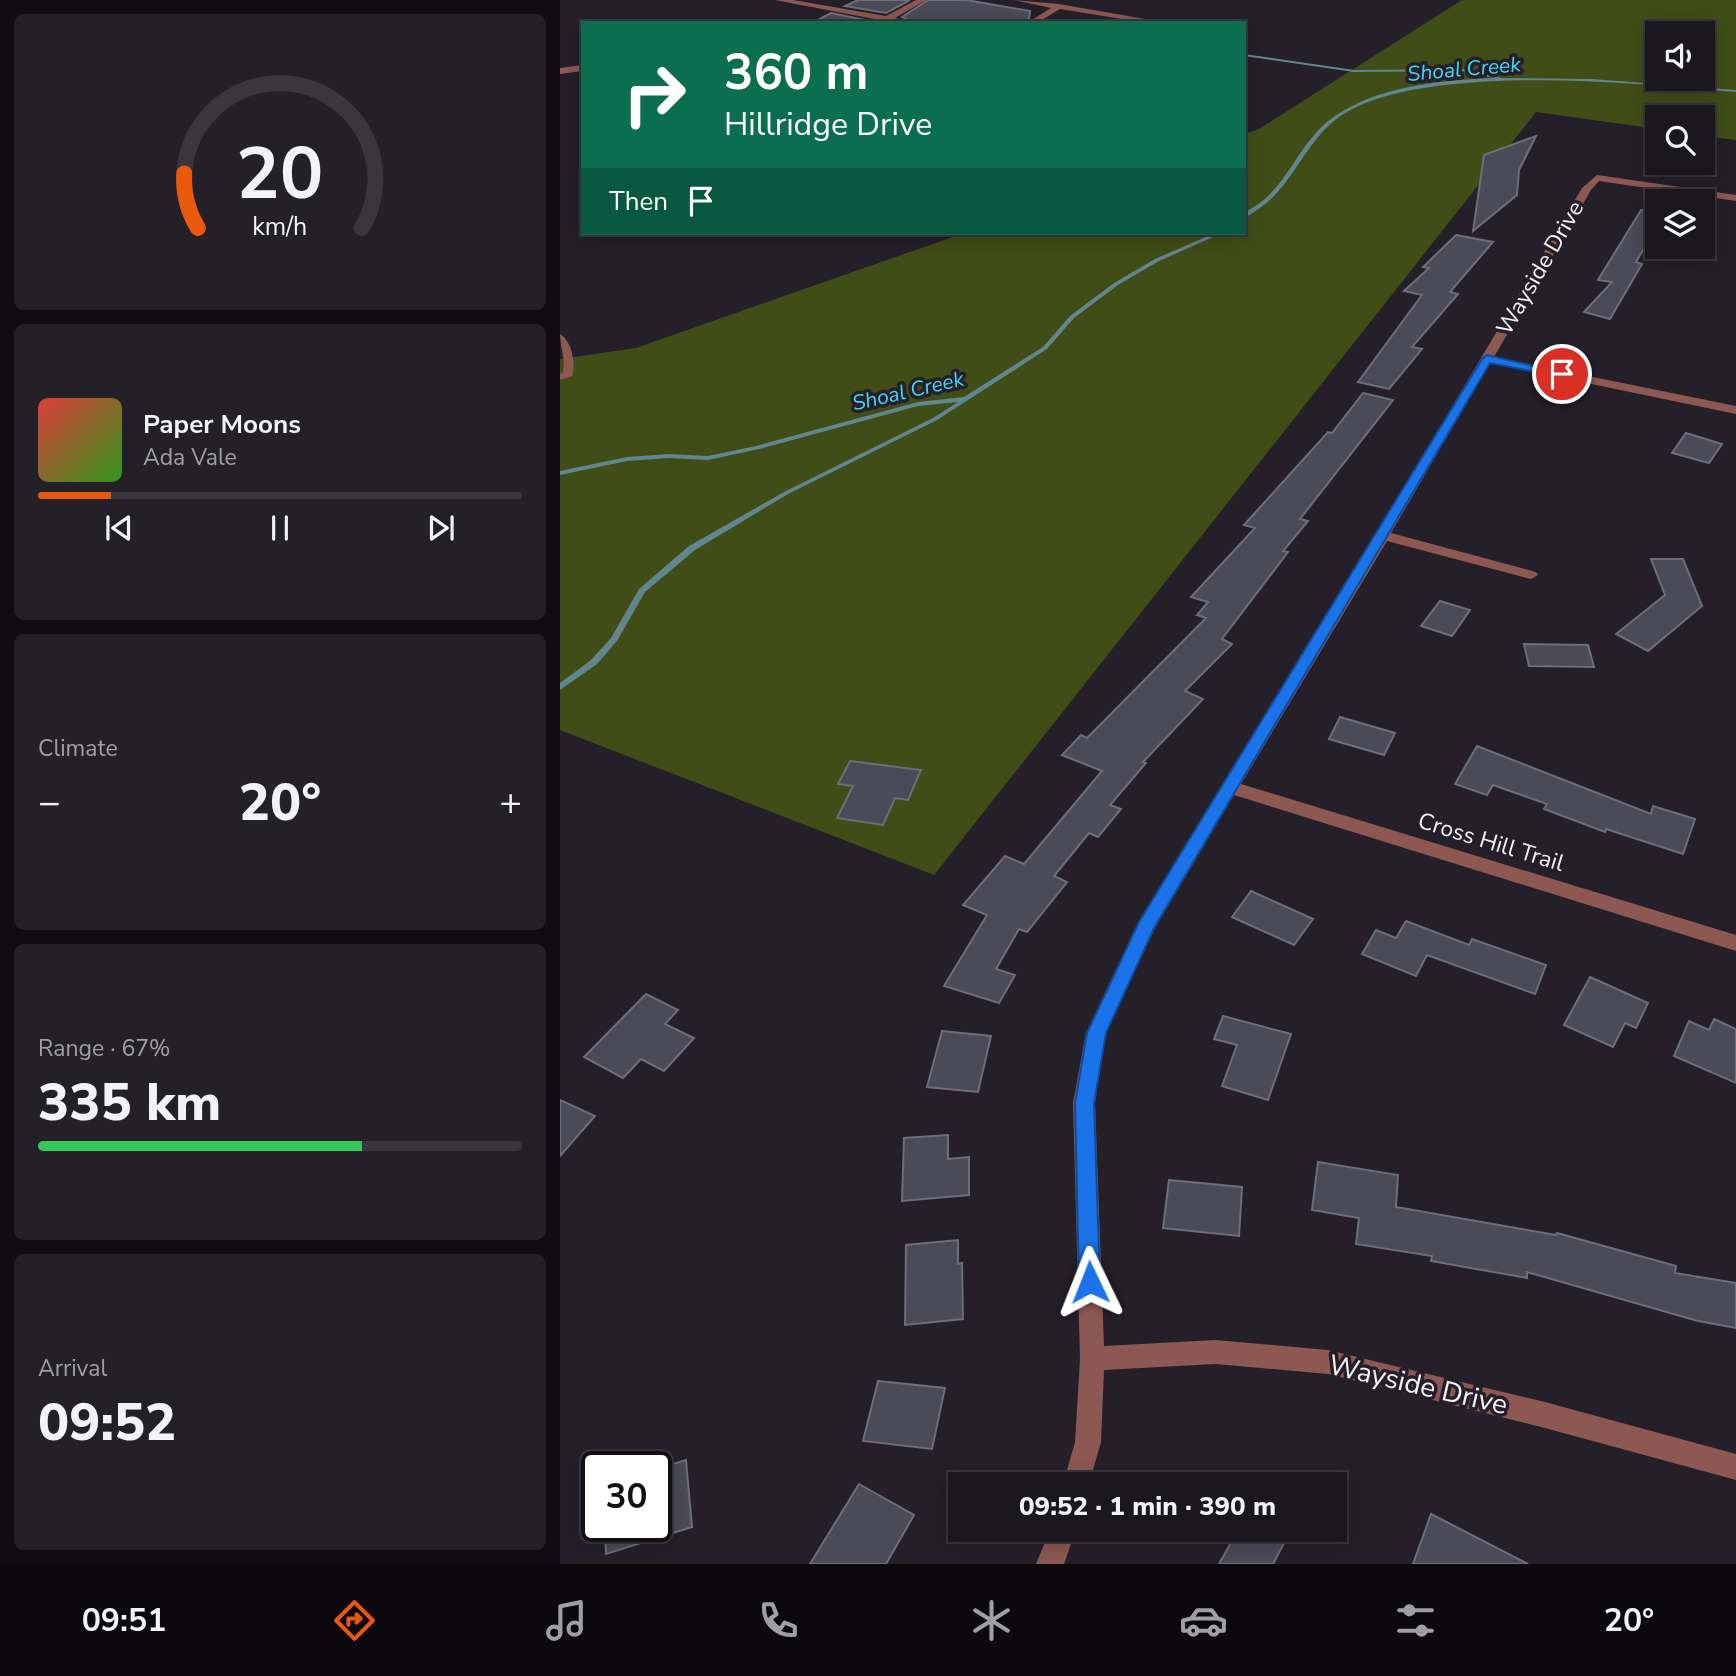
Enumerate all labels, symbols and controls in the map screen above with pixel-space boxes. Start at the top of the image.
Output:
map controls [1645,21,1715,259]
button: sound [1645,21,1715,91]
text: 360 m [724,39,868,106]
icon: right [609,49,700,140]
water label: Shoal Creek [1406,50,1522,88]
text: Hillridge Drive [724,103,932,146]
button: search [1645,105,1715,175]
text: 20 [236,124,324,224]
icon: arrive [682,182,720,220]
text: Then [609,184,668,219]
button: layers [1645,189,1715,259]
street label: Wayside Drive [1489,195,1591,341]
text: km/h [252,210,308,244]
pin [1532,344,1592,404]
icon: arrive [1543,355,1581,393]
water label: Shoal Creek [849,364,967,417]
text: Paper Moons [143,407,301,442]
text: Ada Vale [143,442,237,473]
icon: previous [100,509,138,547]
icon: pause [261,509,299,547]
icon: next [422,509,460,547]
text: Climate [38,733,118,764]
text: 20° [239,767,321,838]
text: − [38,777,61,828]
text: + [499,777,522,828]
street label: Cross Hill Trail [1414,805,1568,879]
text: Range · 67% [38,1033,170,1064]
text: 335 km [38,1067,221,1138]
position arrow [1053,1245,1127,1319]
street label: Wayside Drive [1325,1346,1511,1424]
text: Arrival [38,1353,107,1384]
text: 09:52 [38,1387,176,1458]
speed limit sign: 30 [581,1451,672,1542]
text: 09:52 · 1 min · 390 m [1019,1489,1276,1524]
icon: directions [330,1596,379,1645]
icon: music [542,1596,591,1645]
icon: phone [754,1596,803,1645]
icon: climate [967,1596,1016,1645]
icon: car [1179,1596,1228,1645]
icon: filters [1391,1596,1440,1645]
text: 09:51 [82,1599,166,1642]
text: 20° [1604,1599,1654,1642]

